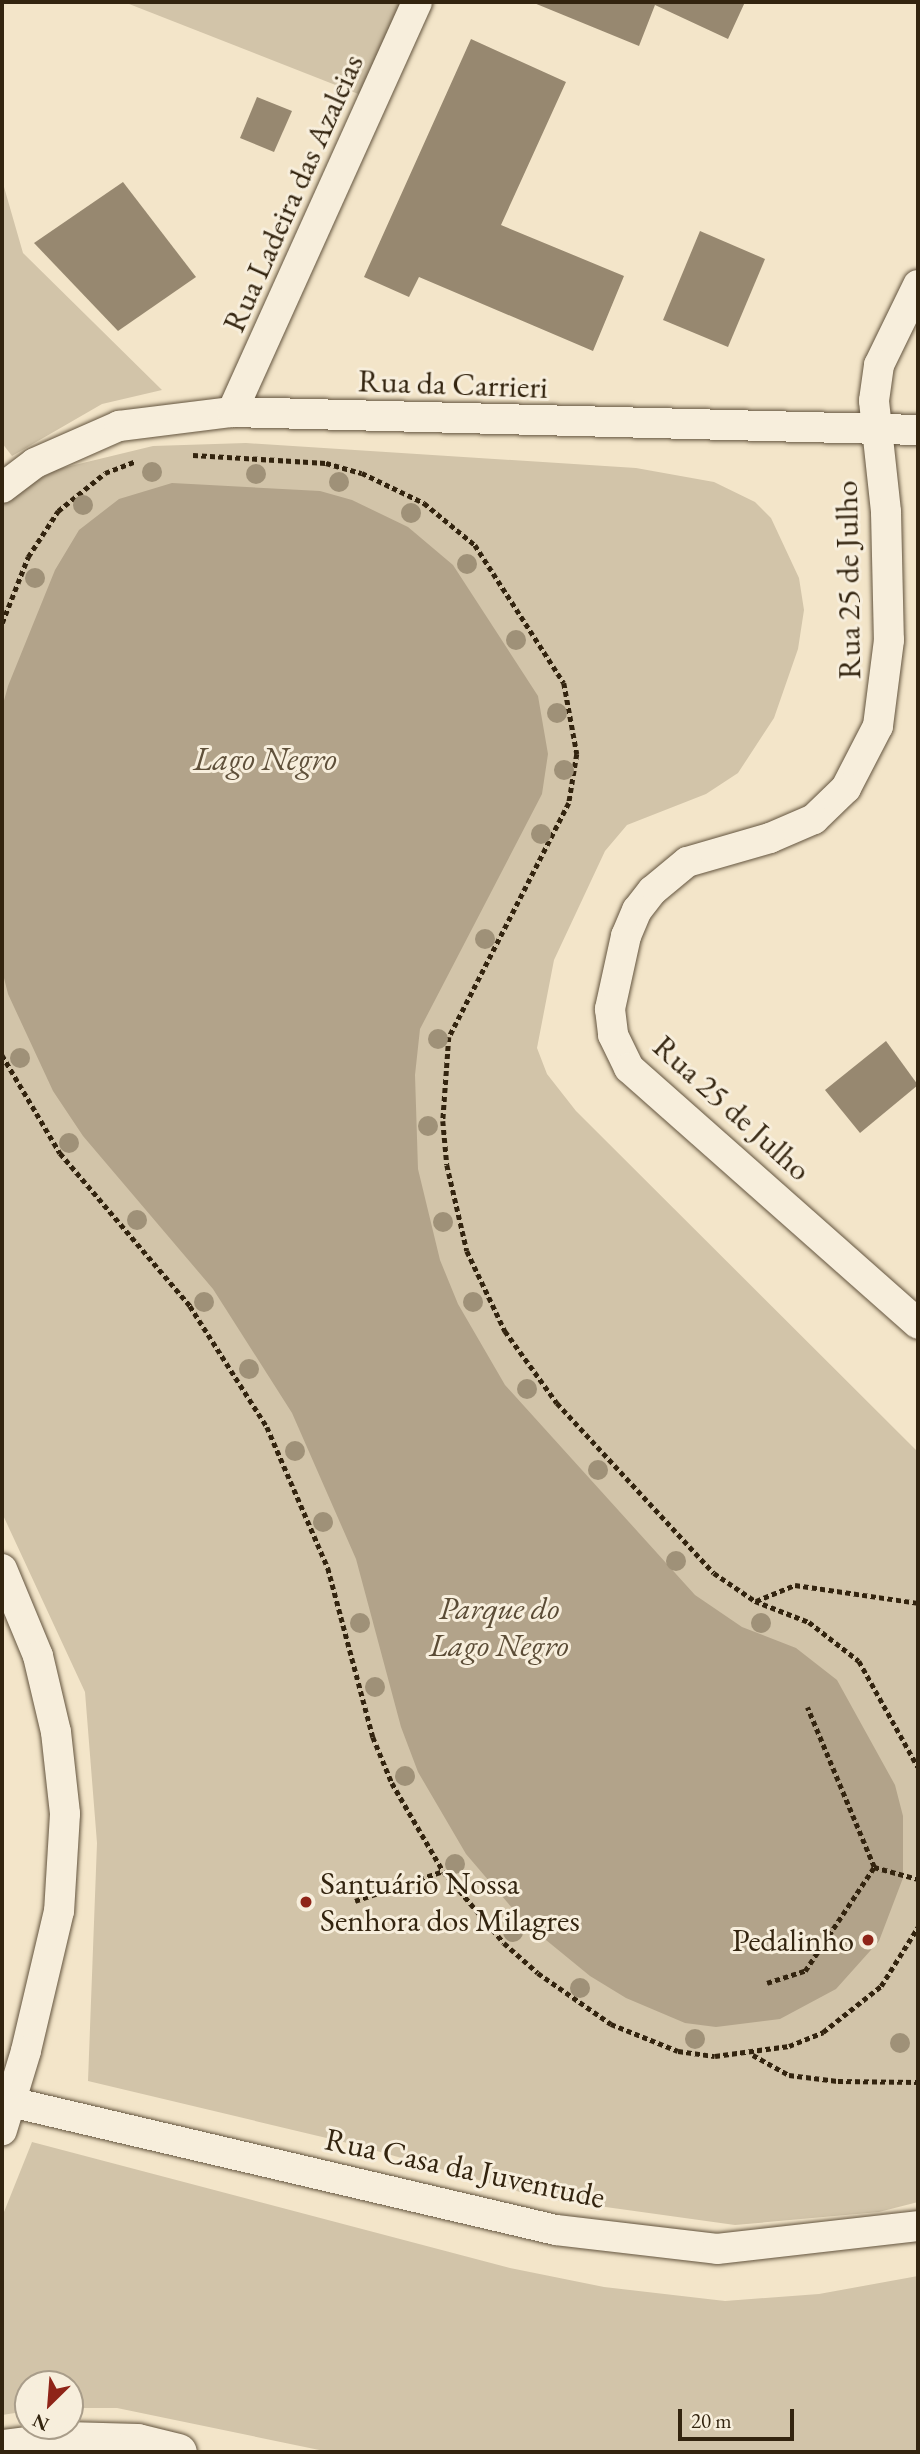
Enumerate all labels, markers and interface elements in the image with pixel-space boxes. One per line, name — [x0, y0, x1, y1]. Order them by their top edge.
street label: Rua Ladeira das Azaleias — [214, 48, 372, 338]
street label: Rua da Carrieri — [357, 361, 549, 407]
street label: Rua 25 de Julho — [827, 480, 869, 680]
water label: Lago Negro — [193, 739, 337, 779]
street label: Rua 25 de Julho — [645, 1027, 819, 1189]
park label: Parque do Lago Negro — [429, 1590, 569, 1665]
place label: Santuário Nossa Senhora dos Milagres — [320, 1865, 580, 1940]
marker: Santuário Nossa Senhora dos Milagres — [298, 1894, 314, 1910]
place label: Pedalinho — [732, 1921, 854, 1959]
marker: Pedalinho — [860, 1932, 876, 1948]
street label: Rua Casa da Juventude — [322, 2120, 608, 2216]
north arrow — [14, 2370, 84, 2440]
scale bar — [682, 2394, 797, 2438]
text: 20 m — [691, 2407, 732, 2434]
text: N — [29, 2408, 53, 2437]

